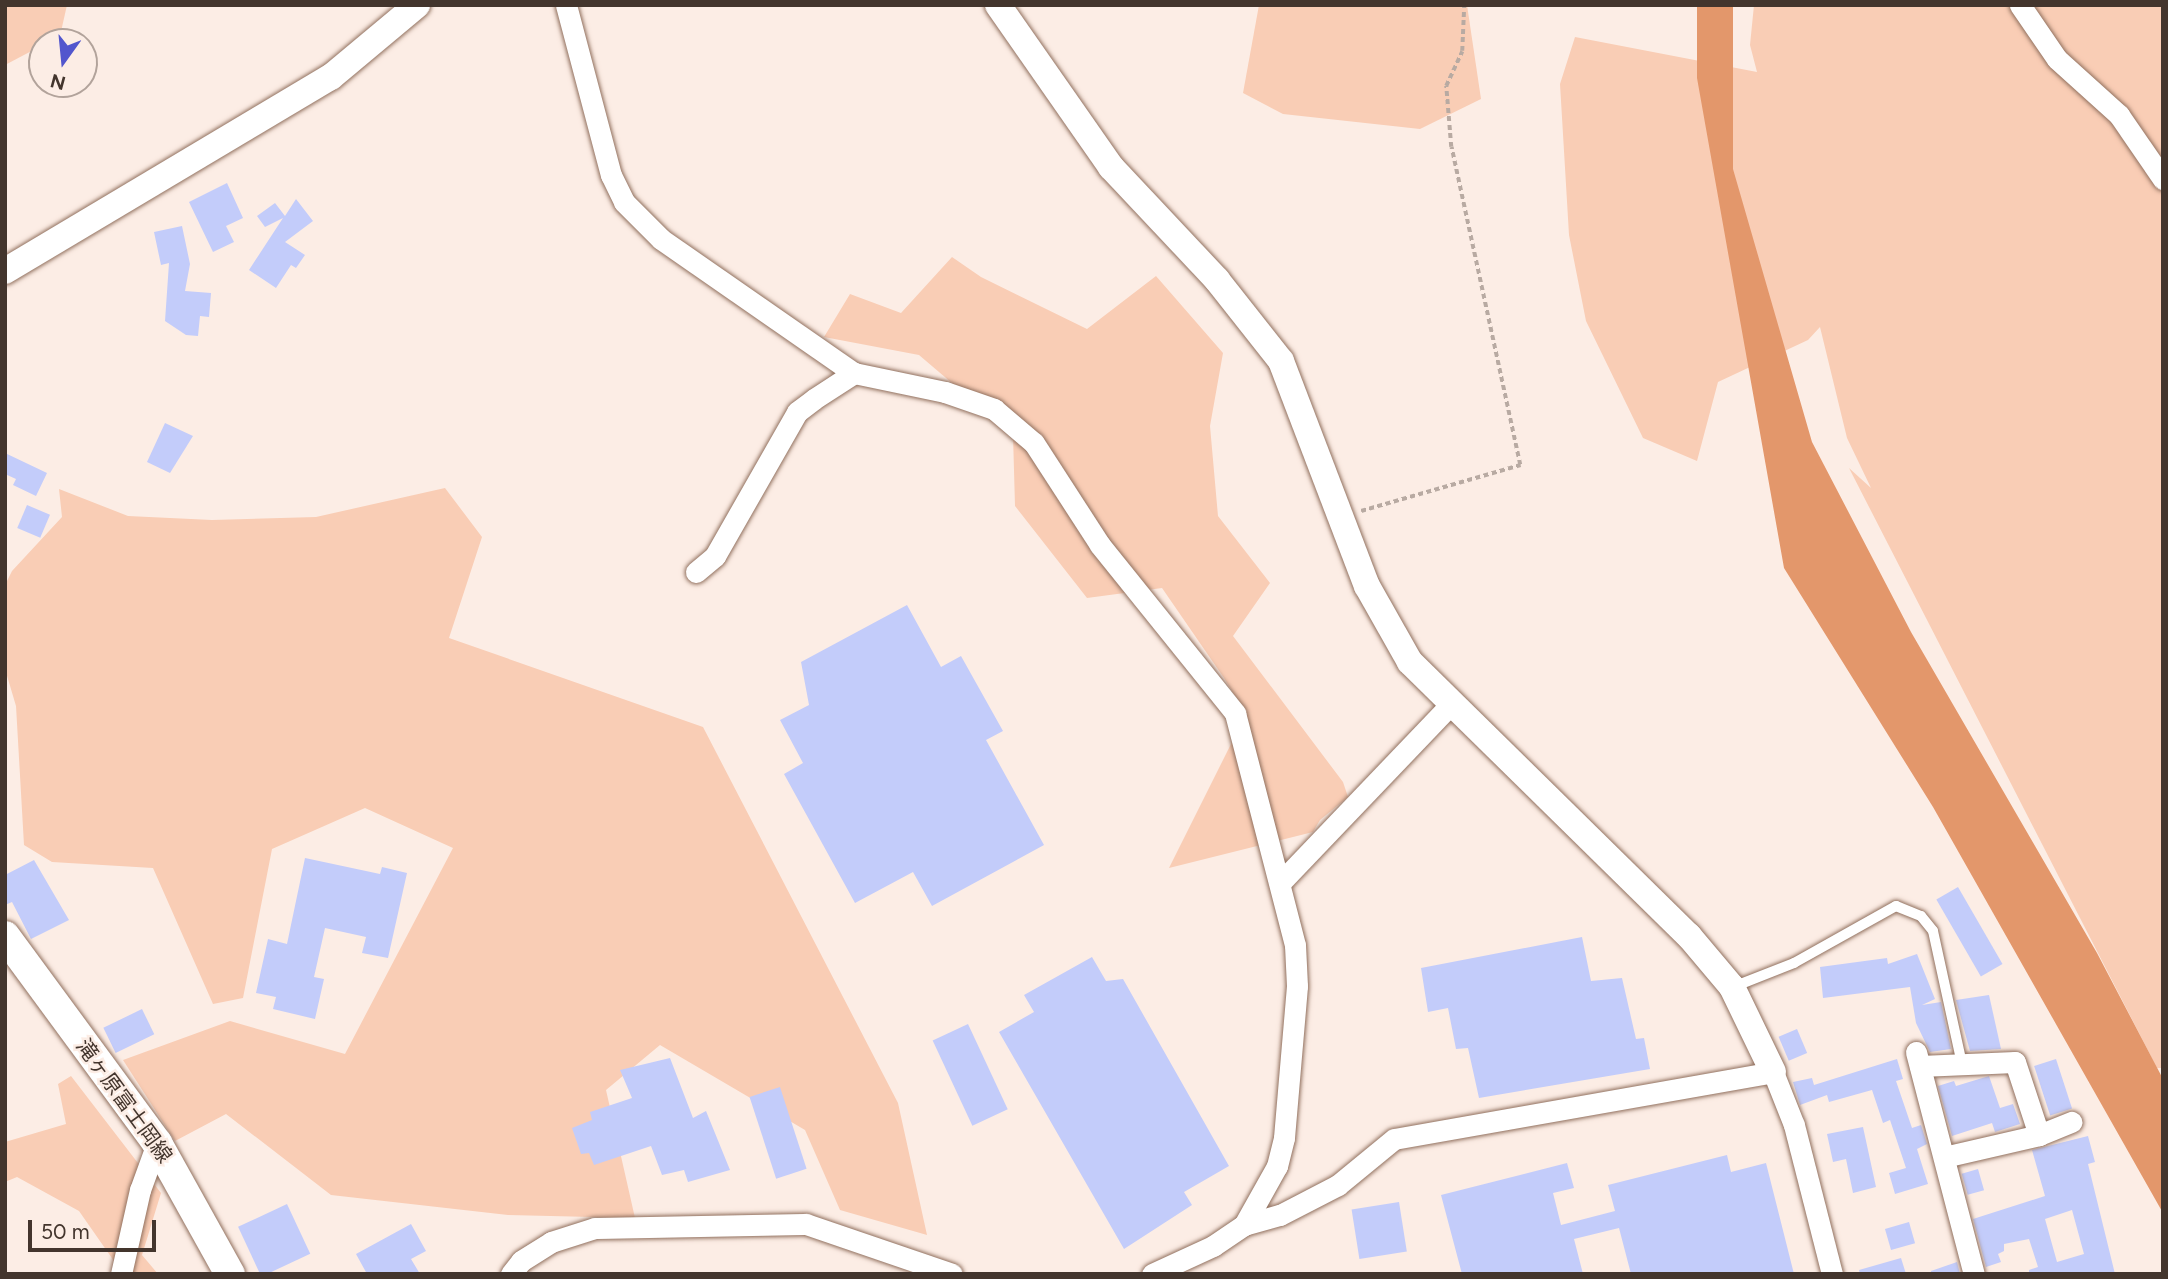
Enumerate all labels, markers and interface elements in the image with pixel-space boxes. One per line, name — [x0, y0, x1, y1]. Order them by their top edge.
north arrow — [28, 28, 98, 98]
text: N — [48, 69, 68, 95]
street label: 滝ヶ原富士岡線 — [71, 1034, 177, 1168]
scale bar — [32, 1206, 159, 1250]
text: 50 m — [41, 1219, 90, 1244]

